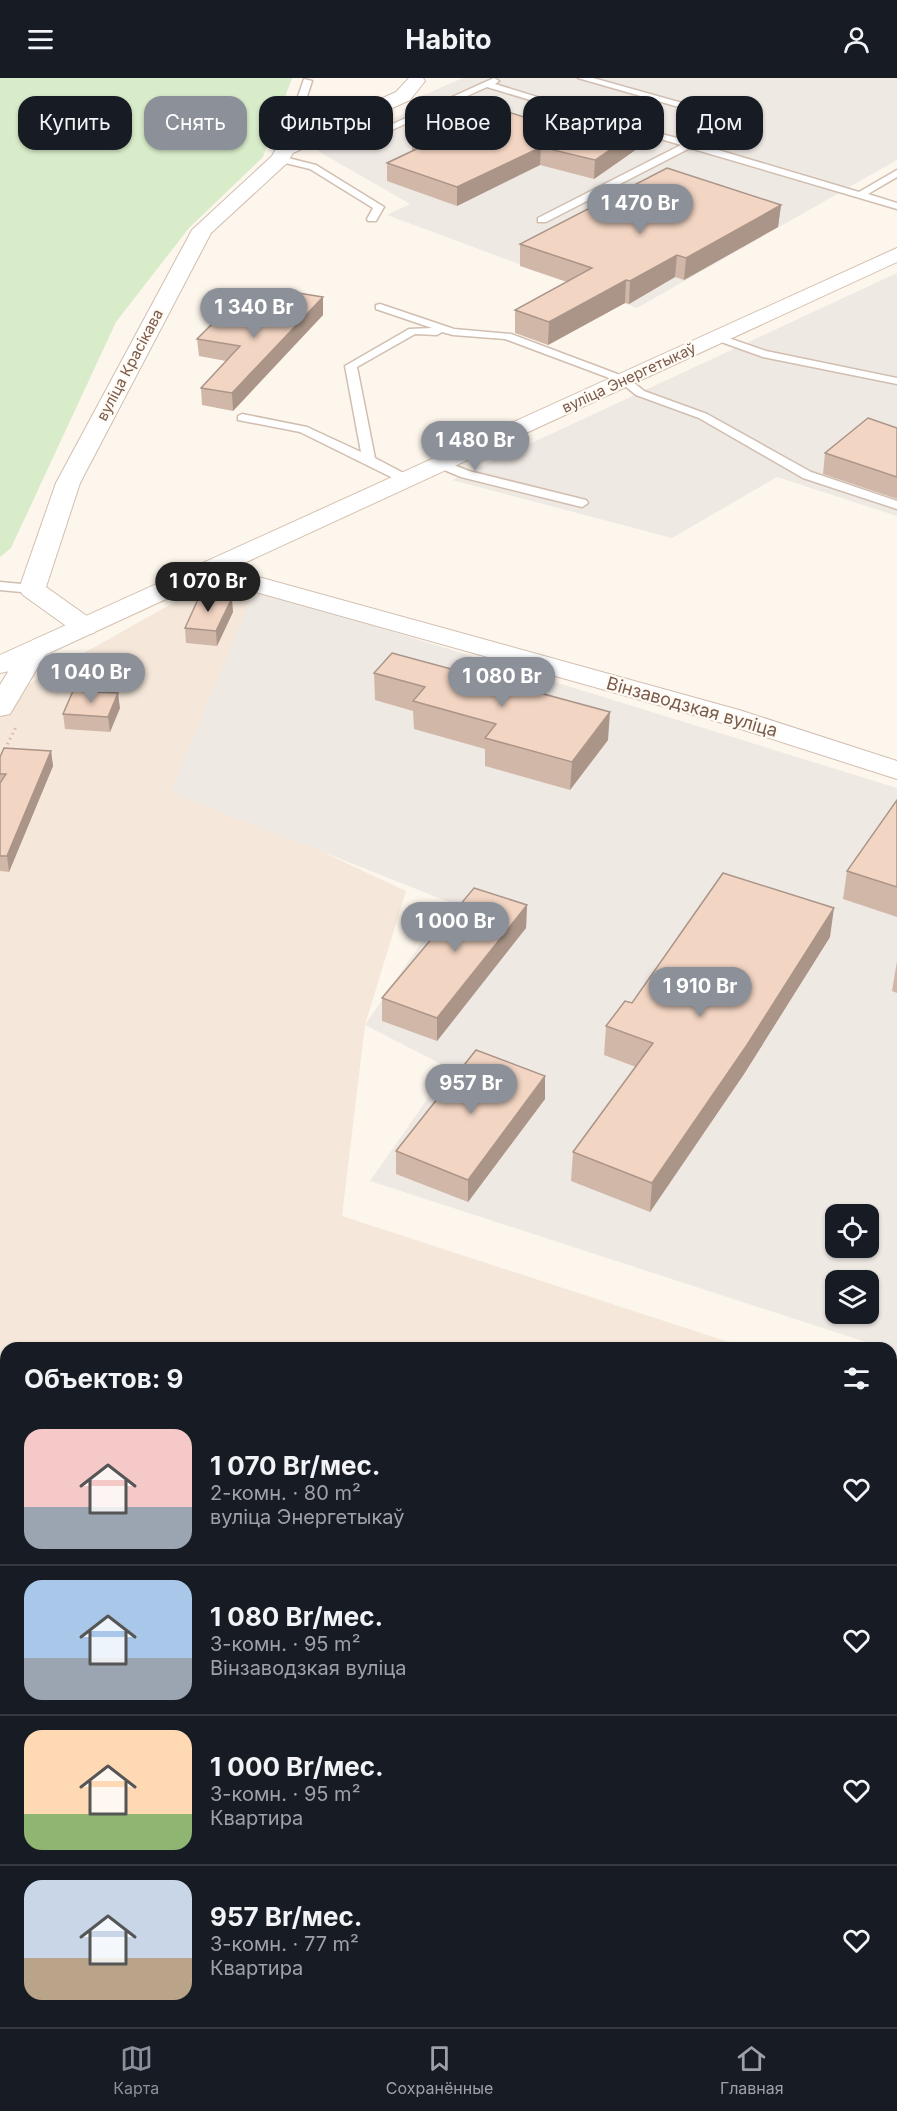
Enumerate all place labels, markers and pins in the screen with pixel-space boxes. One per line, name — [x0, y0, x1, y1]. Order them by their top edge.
pin: 1 470 Br — [578, 184, 702, 235]
pin: 1 340 Br — [192, 288, 316, 339]
pin: 1 480 Br — [413, 421, 537, 472]
pin: 1 070 Br — [146, 562, 270, 613]
pin: 1 040 Br — [29, 653, 153, 704]
pin: 1 080 Br — [440, 657, 564, 708]
pin: 1 000 Br — [393, 902, 517, 953]
pin: 1 910 Br — [638, 967, 762, 1018]
pin: 957 Br — [422, 1064, 520, 1115]

